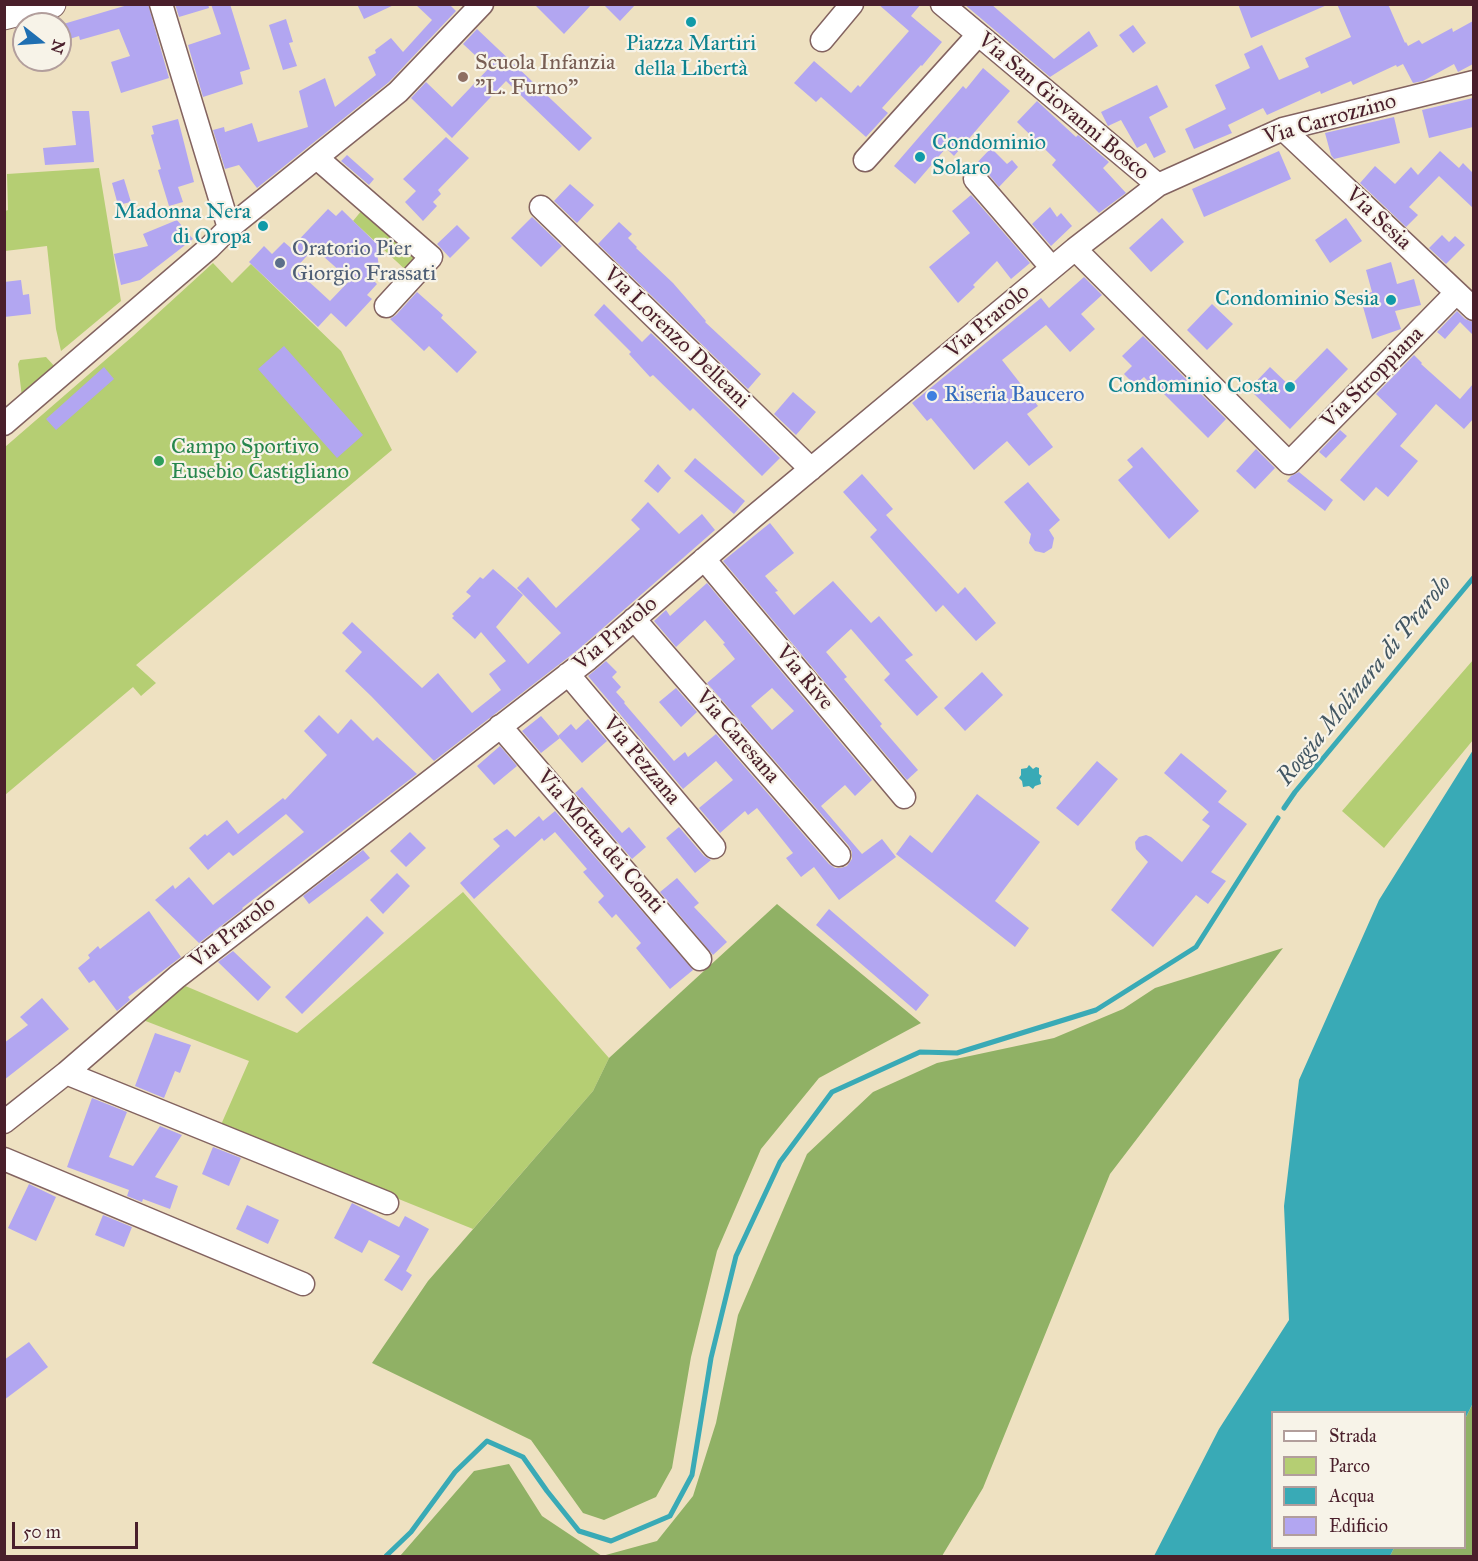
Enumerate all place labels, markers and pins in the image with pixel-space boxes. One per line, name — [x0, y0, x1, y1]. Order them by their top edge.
marker: Piazza Martiri della Libertà — [684, 15, 698, 29]
place label: Piazza Martiri della Libertà — [626, 32, 756, 84]
place label: Scuola Infanzia "L. Furno" — [475, 51, 615, 102]
marker: Scuola Infanzia "L. Furno" — [456, 70, 470, 84]
place label: Condominio Solaro — [932, 131, 1046, 182]
marker: Condominio Solaro — [913, 150, 927, 164]
place label: Madonna Nera di Oropa — [114, 200, 251, 252]
marker: Madonna Nera di Oropa — [256, 219, 270, 233]
place label: Oratorio Pier Giorgio Frassati — [292, 237, 436, 288]
marker: Oratorio Pier Giorgio Frassati — [273, 256, 287, 270]
place label: Condominio Sesia — [1215, 287, 1379, 313]
marker: Condominio Sesia — [1384, 293, 1398, 307]
place label: Condominio Costa — [1108, 374, 1278, 400]
marker: Condominio Costa — [1283, 380, 1297, 394]
place label: Riseria Baucero — [944, 383, 1084, 409]
marker: Riseria Baucero — [925, 389, 939, 403]
place label: Campo Sportivo Eusebio Castigliano — [171, 435, 349, 487]
marker: Campo Sportivo Eusebio Castigliano — [152, 454, 166, 468]

